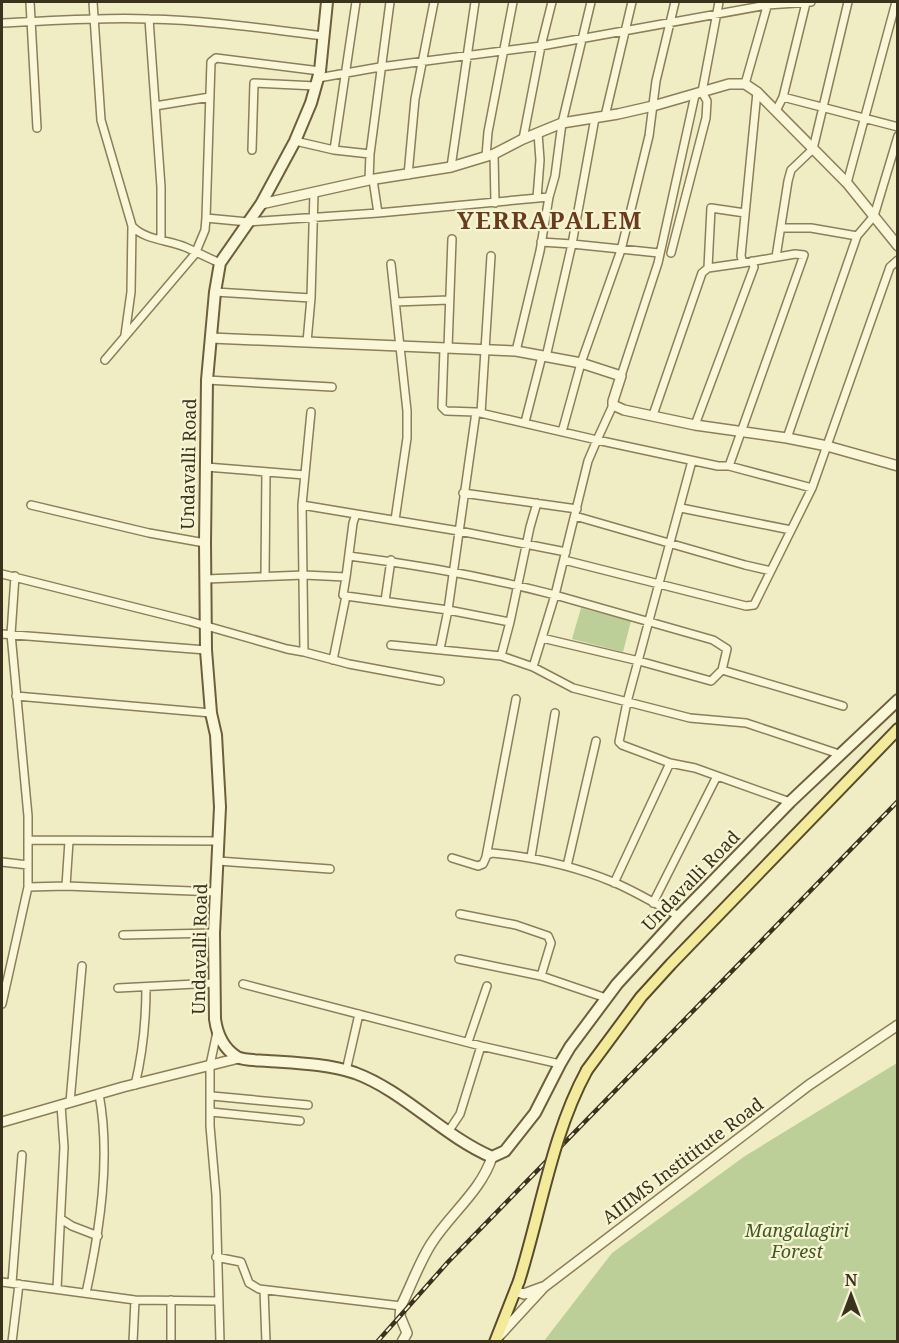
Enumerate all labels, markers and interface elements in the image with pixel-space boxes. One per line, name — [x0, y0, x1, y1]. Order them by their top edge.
district label: YERRAPALEM — [457, 203, 643, 236]
street label: Undavalli Road — [175, 398, 201, 530]
street label: Undavalli Road — [636, 825, 744, 936]
street label: Undavalli Road — [186, 883, 212, 1015]
street label: AIIIMS Instititute Road — [597, 1092, 768, 1229]
park label: Mangalagiri Forest — [744, 1218, 849, 1263]
north arrow — [821, 1265, 881, 1325]
text: N — [845, 1269, 858, 1291]

